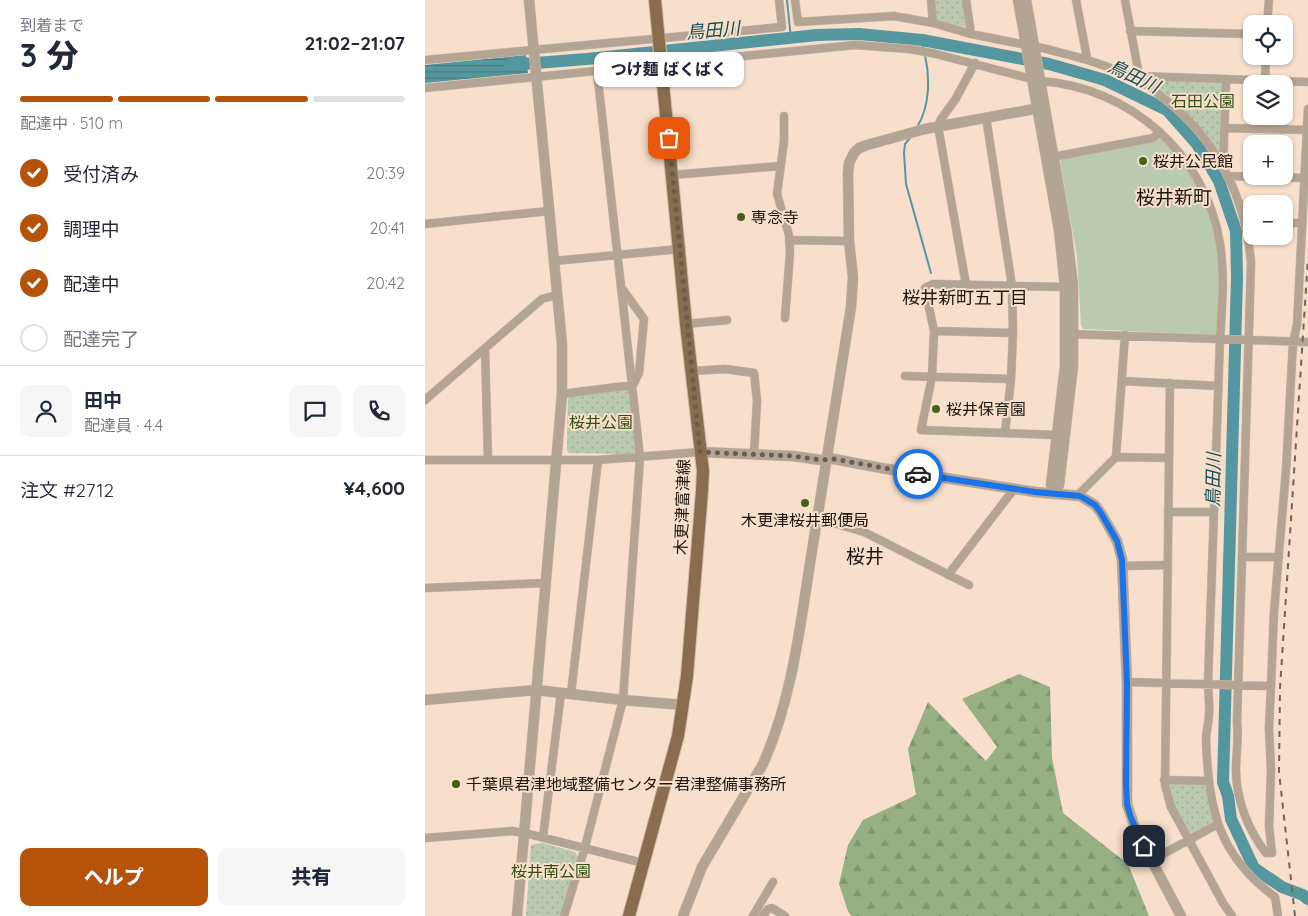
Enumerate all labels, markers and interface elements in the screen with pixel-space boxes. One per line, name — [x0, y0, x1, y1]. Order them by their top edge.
text: 到着まで — [20, 15, 84, 35]
map controls — [1243, 15, 1293, 245]
button: locate — [1243, 15, 1293, 65]
water label: 鳥田川 — [685, 16, 743, 44]
text: 21:02–21:07 — [305, 31, 405, 55]
text: 3 分 — [20, 35, 78, 75]
callout: つけ麺 ばくばく — [594, 53, 744, 88]
water label: 鳥田川 — [1105, 54, 1165, 99]
text: つけ麺 ばくばく — [611, 59, 727, 79]
button: layers — [1243, 75, 1293, 125]
park label: 石田公園 — [1171, 91, 1235, 111]
text: 配達中 · 510 m — [20, 113, 123, 133]
pin — [648, 117, 690, 159]
icon: bag — [655, 124, 683, 152]
button: + — [1243, 135, 1293, 185]
place label: 桜井公民館 — [1153, 151, 1233, 171]
marker: 桜井公民館 — [1137, 155, 1149, 167]
icon: check — [20, 159, 48, 187]
text: 受付済み — [63, 162, 139, 186]
text: 20:39 — [366, 163, 405, 183]
district label: 桜井新町 — [1136, 185, 1212, 209]
button: − — [1243, 195, 1293, 245]
place label: 専念寺 — [751, 207, 799, 227]
marker: 専念寺 — [735, 211, 747, 223]
icon: check — [20, 214, 48, 242]
text: 調理中 — [63, 217, 120, 241]
text: 20:41 — [369, 218, 405, 238]
icon: check — [20, 269, 48, 297]
text: 配達中 — [63, 272, 120, 296]
text: 20:42 — [366, 273, 405, 293]
district label: 桜井新町五丁目 — [902, 286, 1028, 309]
text: 配達完了 — [63, 327, 139, 351]
button: person — [20, 385, 72, 437]
button: chat — [289, 385, 341, 437]
button: phone — [353, 385, 405, 437]
text: 田中 — [84, 388, 122, 412]
place label: 桜井保育園 — [946, 399, 1026, 419]
marker: 桜井保育園 — [930, 403, 942, 415]
park label: 桜井公園 — [569, 412, 633, 432]
text: 配達員 · 4.4 — [84, 415, 163, 435]
courier — [893, 449, 943, 499]
water label: 鳥田川 — [1201, 451, 1225, 507]
street label: 木更津富津線 — [670, 459, 694, 555]
icon: car — [904, 460, 932, 488]
text: ¥4,600 — [343, 476, 405, 500]
text: 注文 #2712 — [20, 478, 114, 502]
marker: 木更津桜井郵便局 — [799, 497, 811, 509]
place label: 木更津桜井郵便局 — [741, 510, 869, 530]
district label: 桜井 — [846, 544, 884, 568]
place label: 千葉県君津地域整備センター君津整備事務所 — [466, 774, 786, 794]
marker: 千葉県君津地域整備センター君津整備事務所 — [450, 778, 462, 790]
pin — [1123, 825, 1165, 867]
icon: home — [1130, 832, 1158, 860]
button: ヘルプ — [20, 848, 208, 906]
button: 共有 — [218, 848, 405, 906]
park label: 桜井南公園 — [511, 861, 591, 881]

